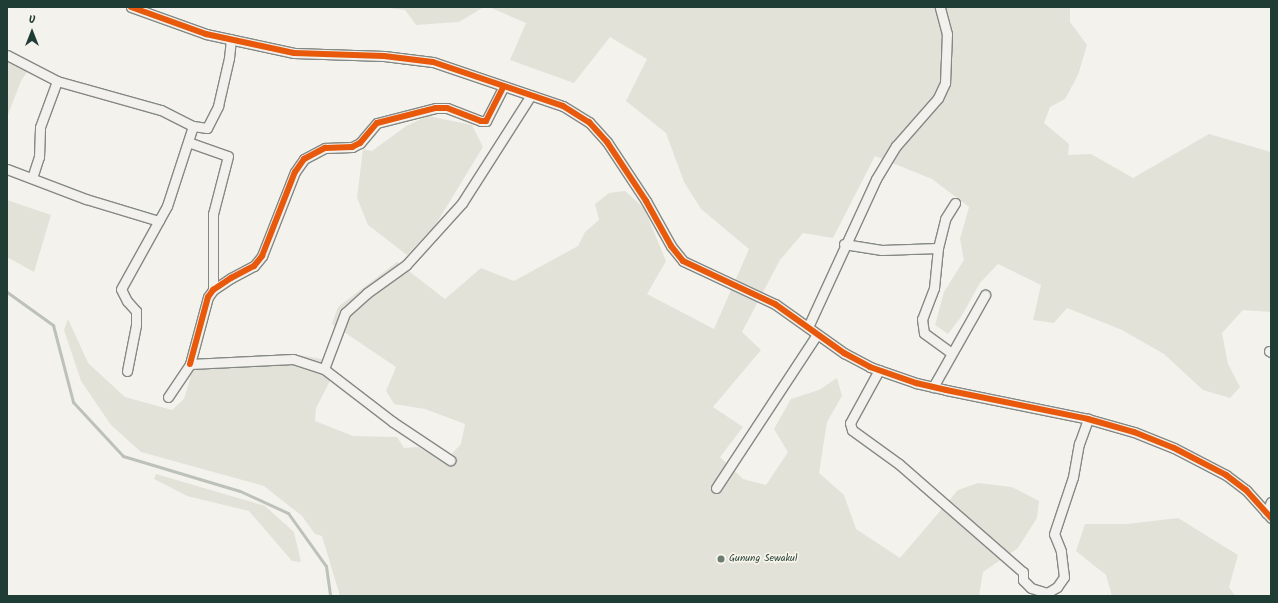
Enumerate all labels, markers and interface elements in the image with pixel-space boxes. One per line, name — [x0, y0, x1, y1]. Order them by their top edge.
text: U — [29, 11, 35, 29]
north arrow — [12, 12, 52, 52]
place label: Gunung Sewakul — [729, 553, 797, 565]
marker: Gunung Sewakul — [716, 554, 726, 564]

